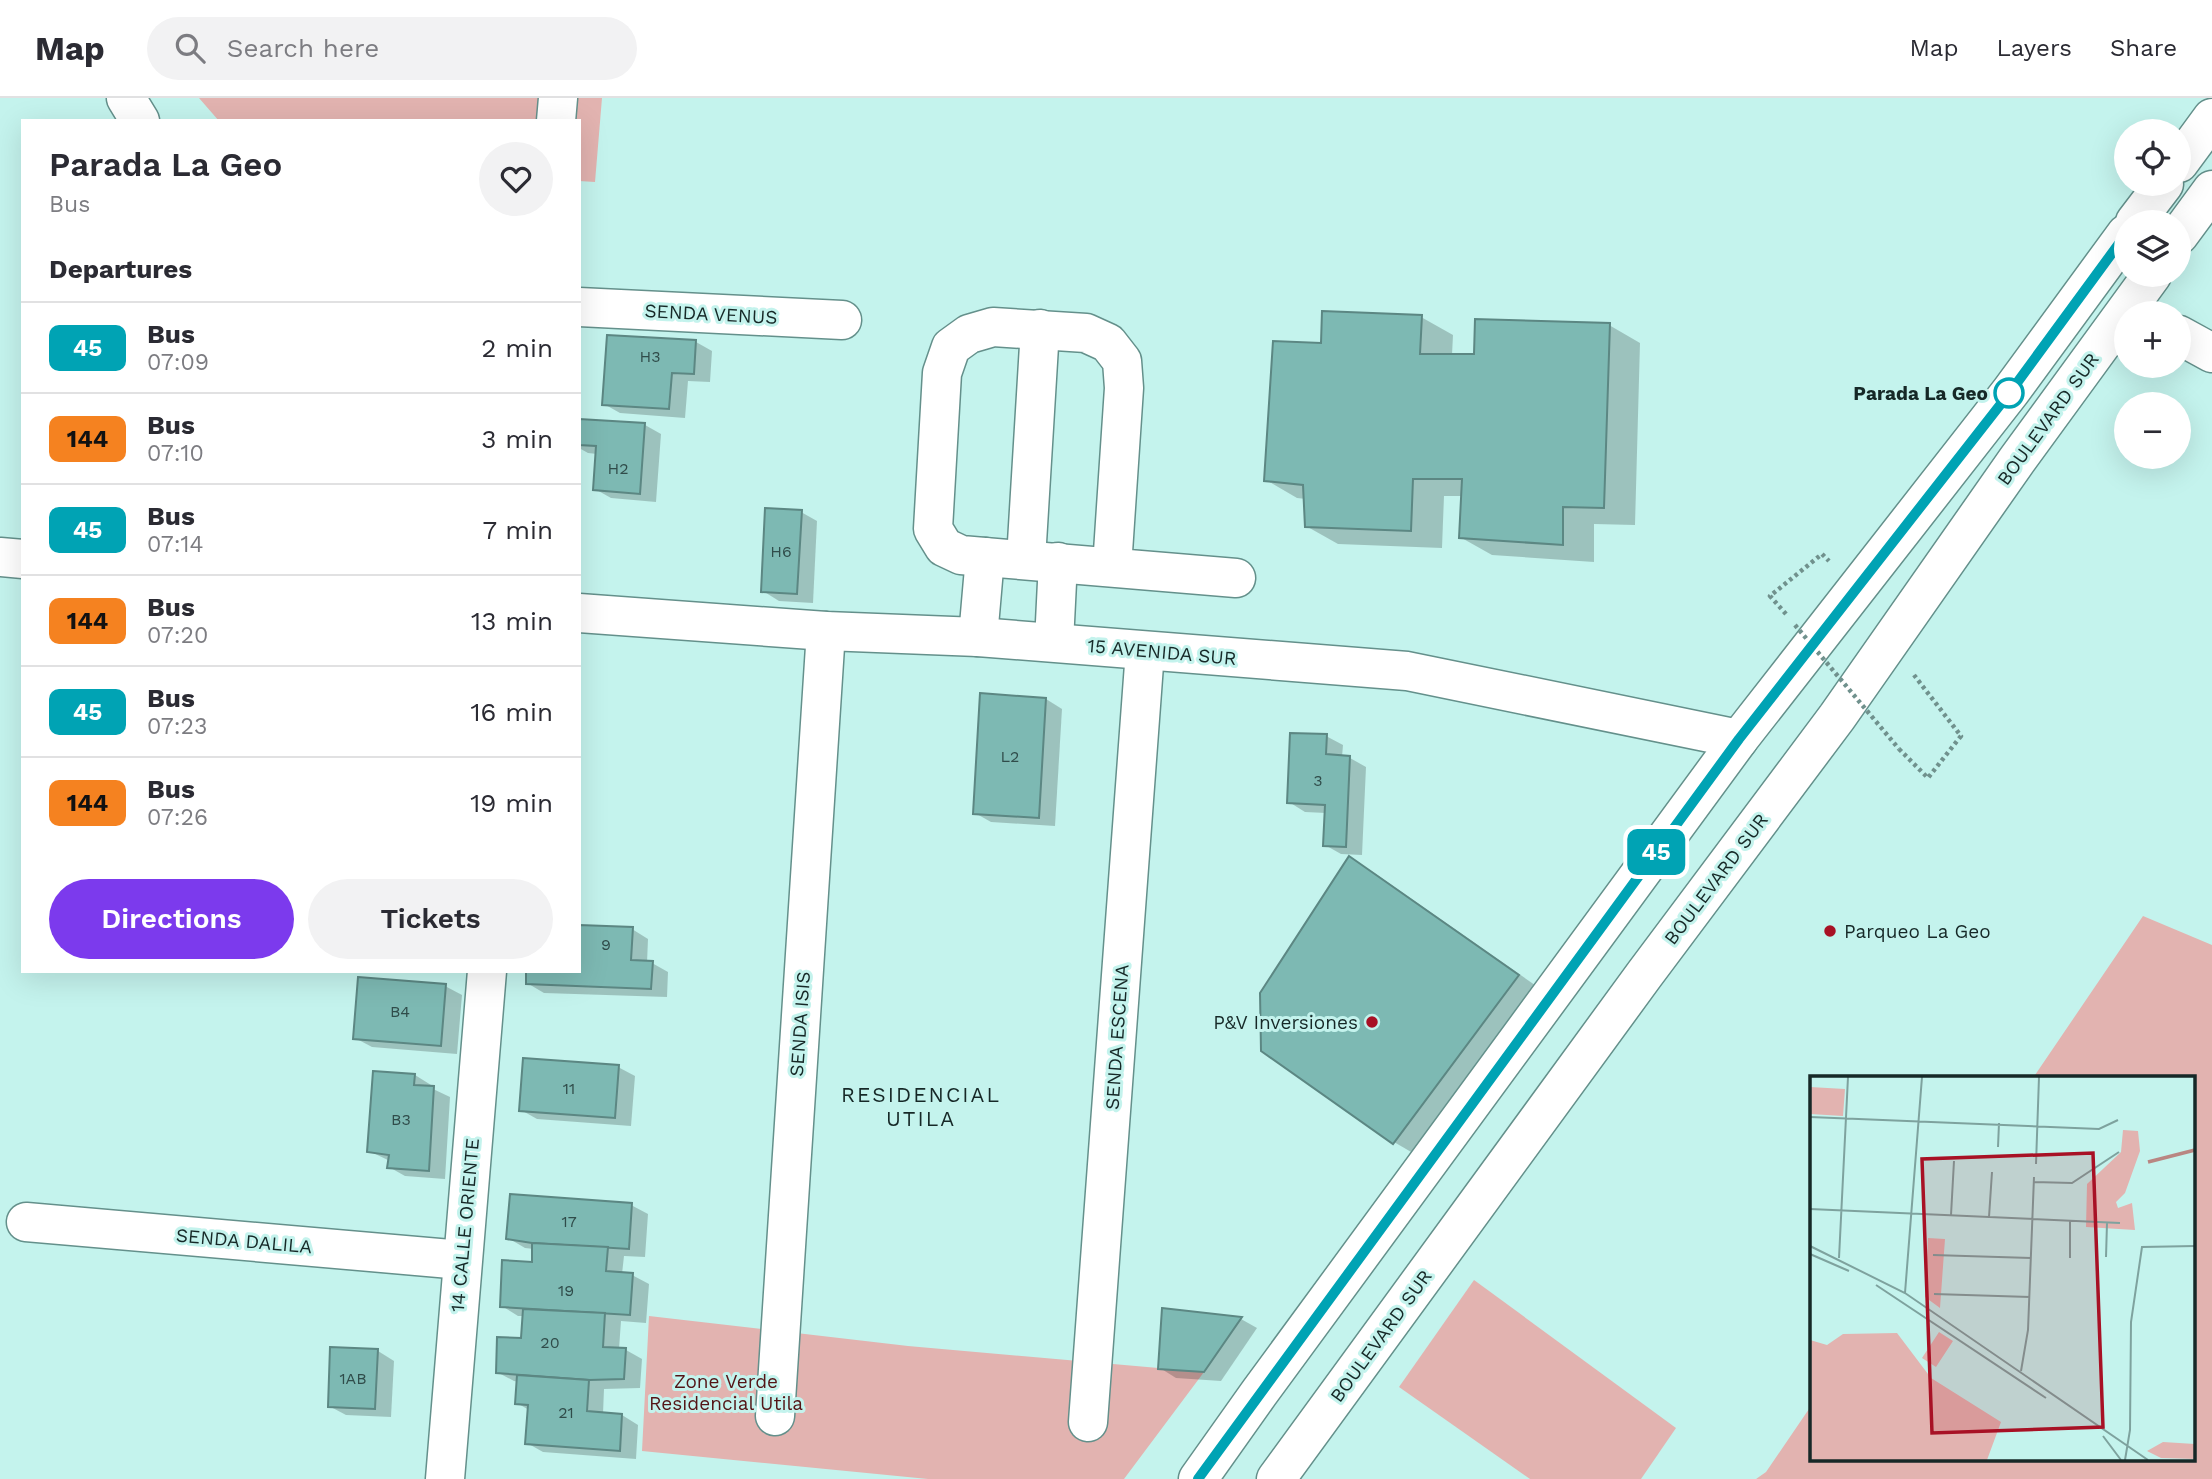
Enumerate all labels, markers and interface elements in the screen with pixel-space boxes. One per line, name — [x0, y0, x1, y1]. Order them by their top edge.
search box — [147, 17, 637, 80]
text: Map — [35, 29, 105, 68]
icon: search — [171, 29, 209, 67]
text: Search here — [227, 33, 379, 63]
text: Map — [1910, 34, 1958, 62]
text: Layers — [1996, 34, 2072, 62]
text: Share — [2110, 34, 2177, 62]
map controls — [2114, 119, 2191, 469]
button: locate — [2114, 119, 2191, 196]
button: heart — [479, 142, 553, 216]
text: Parada La Geo — [49, 145, 282, 184]
text: Bus — [49, 191, 90, 218]
button: layers — [2114, 210, 2191, 287]
text: Departures — [49, 254, 192, 284]
street label: SENDA VENUS — [644, 299, 778, 329]
button: + — [2114, 301, 2191, 378]
text: Bus — [147, 319, 195, 349]
text: 2 min — [481, 333, 553, 363]
text: 45 — [73, 334, 102, 362]
house number: H3 — [639, 347, 661, 366]
street label: BOULEVARD SUR — [1992, 348, 2104, 490]
text: 07:09 — [147, 349, 209, 376]
marker: Parada La Geo — [1994, 378, 2024, 408]
place label: Parada La Geo — [1853, 382, 1988, 405]
button: − — [2114, 392, 2191, 469]
text: Bus — [147, 410, 195, 440]
text: 3 min — [481, 424, 553, 454]
text: 144 — [67, 425, 108, 453]
text: 07:10 — [147, 440, 204, 467]
house number: H2 — [607, 459, 629, 478]
text: Bus — [147, 501, 195, 531]
text: 7 min — [483, 515, 553, 545]
text: 45 — [73, 516, 102, 544]
text: 07:14 — [147, 531, 204, 558]
house number: H6 — [770, 542, 792, 561]
text: Bus — [147, 592, 195, 622]
text: 13 min — [471, 606, 553, 636]
text: 144 — [67, 607, 108, 635]
text: 07:20 — [147, 622, 208, 649]
street label: 15 AVENIDA SUR — [1087, 634, 1237, 670]
text: Bus — [147, 683, 195, 713]
text: 16 min — [470, 697, 553, 727]
text: 45 — [73, 698, 102, 726]
text: 07:23 — [147, 713, 207, 740]
house number: L2 — [1001, 747, 1019, 766]
house number: 3 — [1313, 771, 1323, 790]
text: Bus — [147, 774, 195, 804]
text: 19 min — [470, 788, 553, 818]
text: 144 — [67, 789, 108, 817]
text: 07:26 — [147, 804, 208, 831]
street label: BOULEVARD SUR — [1659, 809, 1773, 949]
line badge: 45 — [1624, 829, 1688, 875]
text: 45 — [1641, 838, 1671, 866]
button: Directions — [49, 879, 294, 959]
button: Tickets — [308, 879, 553, 959]
place label: Parqueo La Geo — [1844, 920, 1991, 943]
marker: Parqueo La Geo — [1822, 923, 1838, 939]
house number: 9 — [601, 935, 611, 954]
street label: SENDA ESCENA — [1100, 963, 1134, 1110]
street label: SENDA ISIS — [785, 971, 815, 1077]
house number: B4 — [390, 1002, 410, 1021]
place label: P&V Inversiones — [1213, 1011, 1358, 1034]
marker: P&V Inversiones — [1364, 1014, 1380, 1030]
inset map — [1810, 1076, 2194, 1462]
house number: 11 — [563, 1079, 575, 1098]
district label: RESIDENCIAL UTILA — [841, 1082, 1001, 1131]
house number: B3 — [391, 1110, 411, 1129]
street label: 14 CALLE ORIENTE — [446, 1137, 484, 1313]
house number: 17 — [561, 1212, 577, 1231]
street label: SENDA DALILA — [175, 1224, 313, 1258]
street label: BOULEVARD SUR — [1325, 1265, 1437, 1407]
house number: 19 — [558, 1281, 574, 1300]
house number: 20 — [540, 1333, 560, 1352]
house number: 1AB — [339, 1369, 367, 1388]
park label: Zone Verde Residencial Utila — [649, 1370, 803, 1415]
house number: 21 — [558, 1403, 574, 1422]

